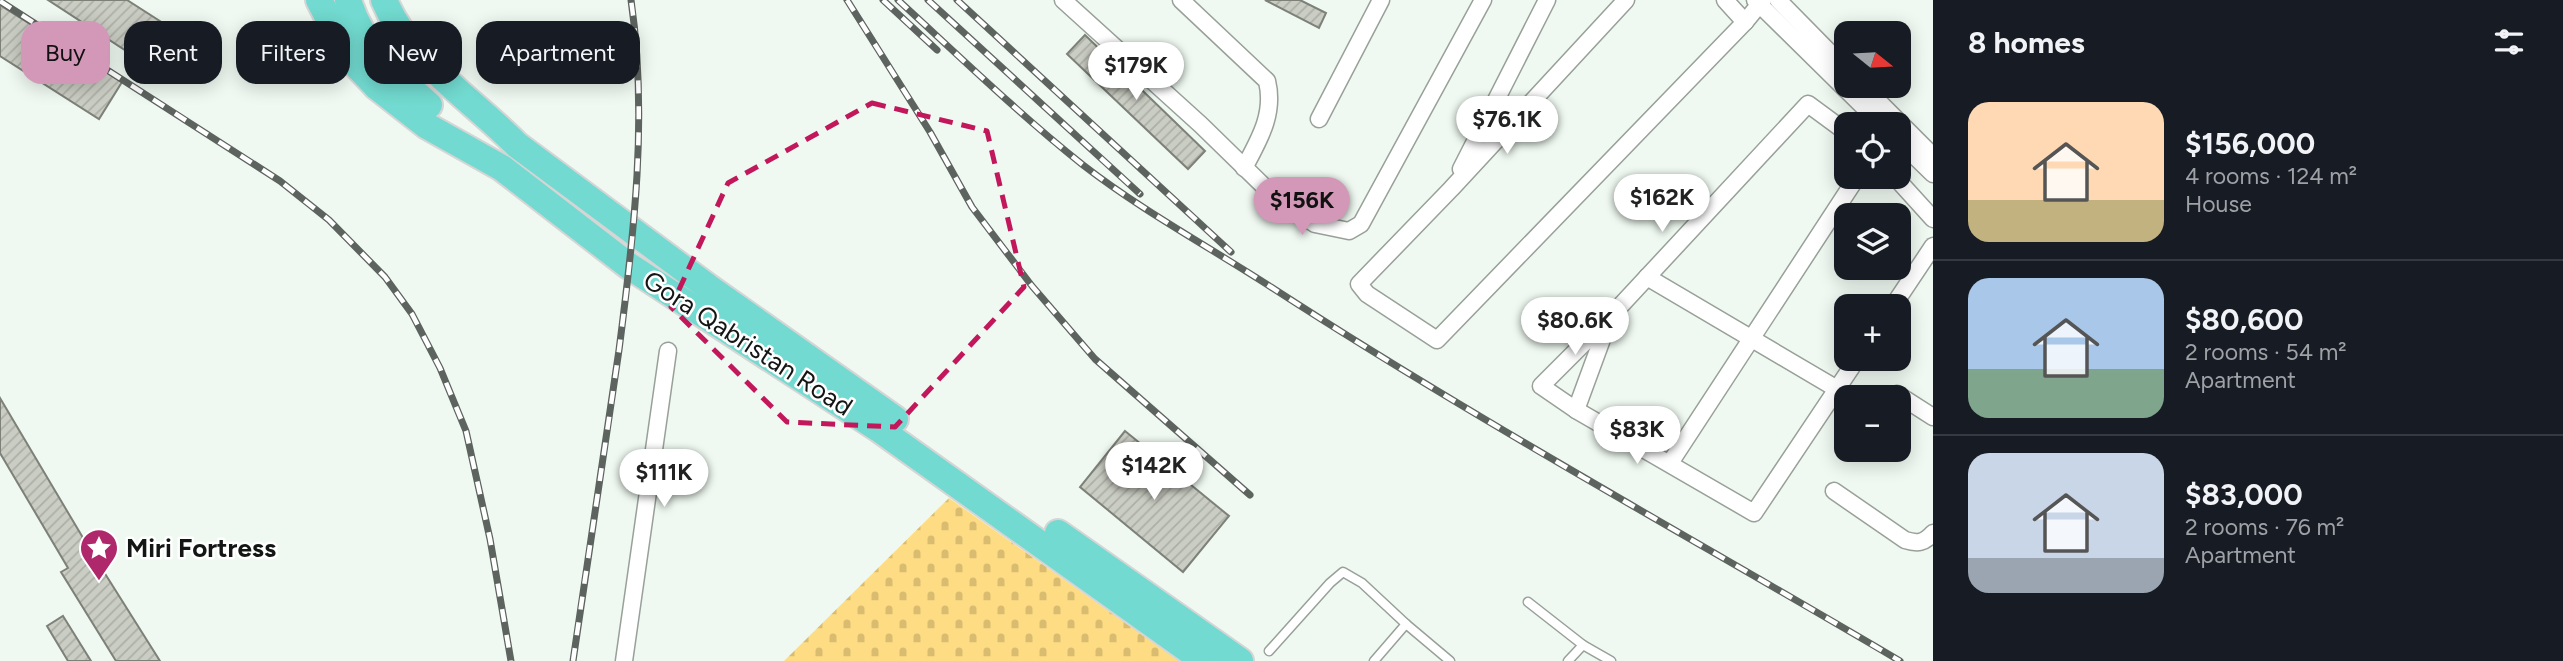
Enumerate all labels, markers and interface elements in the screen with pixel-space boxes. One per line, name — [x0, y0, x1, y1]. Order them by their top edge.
chip: Buy — [21, 21, 110, 84]
chip: Rent — [124, 21, 222, 84]
chip: Filters — [236, 21, 350, 84]
chip: New — [364, 21, 462, 84]
chip: Apartment — [476, 21, 640, 84]
north arrow — [1834, 21, 1911, 98]
map controls — [1834, 21, 1911, 462]
icon: filters — [2490, 23, 2528, 61]
text: 8 homes — [1968, 24, 2085, 61]
pin: $179K — [1087, 42, 1185, 102]
text: $179K — [1104, 51, 1168, 79]
pin: $76.1K — [1450, 96, 1564, 156]
text: $76.1K — [1472, 105, 1542, 133]
button: locate — [1834, 112, 1911, 189]
text: $156,000 — [2185, 125, 2315, 162]
icon: home — [2024, 130, 2108, 214]
text: 4 rooms · 124 m² — [2185, 162, 2357, 190]
pin: $162K — [1613, 174, 1711, 234]
pin: $156K — [1253, 177, 1351, 237]
text: $162K — [1630, 183, 1694, 211]
text: $156K — [1270, 186, 1334, 214]
text: House — [2185, 190, 2252, 218]
button: layers — [1834, 203, 1911, 280]
street label: Gora Qabristan Road — [637, 263, 859, 423]
button: + — [1834, 294, 1911, 371]
pin: $80.6K — [1518, 298, 1632, 357]
text: $80,600 — [2185, 301, 2303, 338]
text: $80.6K — [1537, 306, 1613, 334]
icon: home — [2024, 306, 2108, 390]
text: 2 rooms · 54 m² — [2185, 338, 2347, 366]
text: Apartment — [2185, 366, 2296, 394]
button: − — [1834, 385, 1911, 462]
pin: $83K — [1596, 406, 1678, 466]
text: $83K — [1610, 415, 1664, 443]
pin: $142K — [1105, 442, 1203, 502]
pin: $111K — [615, 449, 713, 509]
text: $142K — [1121, 451, 1187, 479]
text: $111K — [635, 458, 693, 486]
text: $83,000 — [2185, 476, 2303, 513]
icon: home — [2024, 481, 2108, 565]
text: 2 rooms · 76 m² — [2185, 513, 2344, 541]
place icon: Miri Fortress — [78, 527, 120, 582]
place label: Miri Fortress — [126, 532, 276, 564]
text: Apartment — [2185, 541, 2296, 569]

